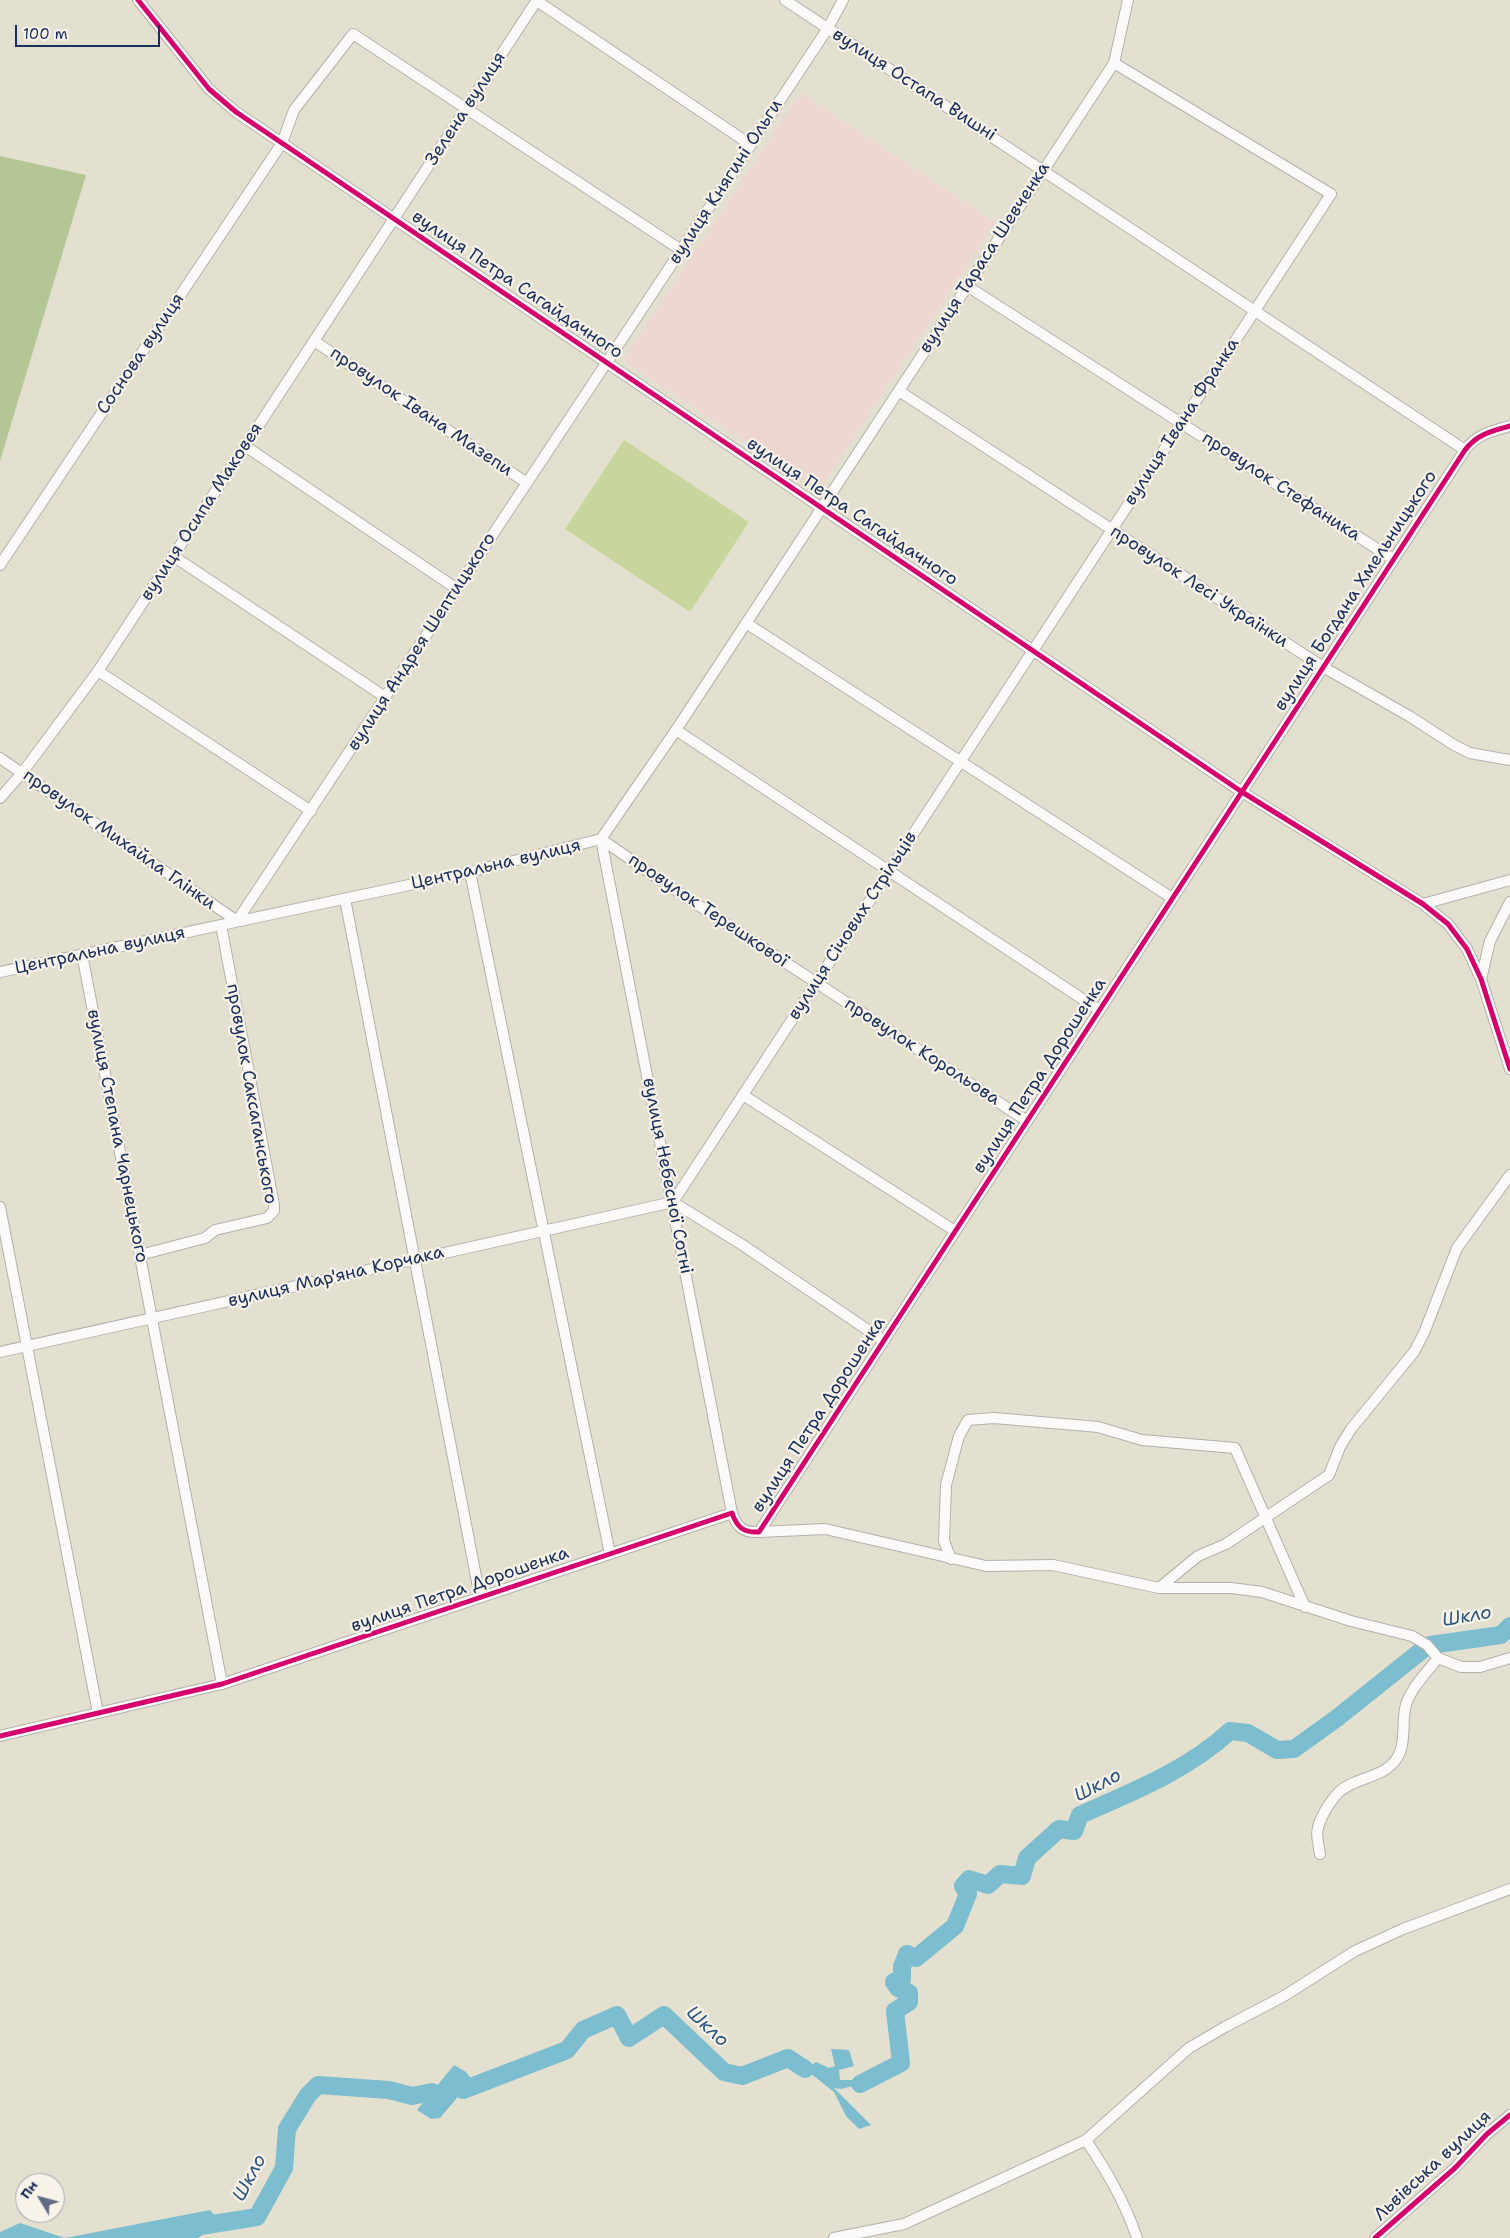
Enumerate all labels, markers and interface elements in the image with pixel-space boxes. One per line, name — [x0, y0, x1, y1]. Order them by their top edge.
scale bar — [18, 15, 162, 47]
text: 100 m — [23, 24, 68, 44]
street label: вулиця Остапа Вишні — [828, 24, 1000, 146]
street label: Зелена вулиця — [421, 48, 511, 170]
street label: вулиця Княгині Ольги — [665, 95, 787, 269]
street label: вулиця Тараса Шевченка — [915, 158, 1055, 358]
street label: вулиця Петра Сагайдачного — [407, 206, 627, 364]
street label: Соснова вулиця — [93, 289, 189, 419]
street label: вулиця Івана Франка — [1120, 334, 1244, 510]
street label: провулок Івана Мазепи — [326, 343, 516, 481]
street label: вулиця Осипа Маковея — [136, 419, 268, 605]
street label: провулок Стефаника — [1198, 428, 1364, 546]
street label: вулиця Петра Сагайдачного — [742, 433, 962, 591]
street label: вулиця Богдана Хмельницького — [1270, 467, 1442, 715]
street label: провулок Лесі Українки — [1106, 521, 1292, 653]
street label: вулиця Андрея Шептицького — [343, 529, 501, 755]
street label: провулок Михайла Глінки — [18, 765, 220, 915]
street label: вулиця Січових Стрільців — [784, 828, 922, 1024]
street label: Центральна вулиця — [409, 835, 583, 895]
street label: провулок Терешкової — [624, 849, 792, 973]
street label: Центральна вулиця — [13, 922, 187, 980]
street label: вулиця Петра Дорошенка — [969, 974, 1111, 1178]
street label: провулок Саксаганського — [221, 982, 281, 1206]
street label: провулок Корольова — [840, 994, 1004, 1110]
street label: вулиця Степана Чарнецького — [82, 1007, 152, 1265]
street label: вулиця Небесної Сотні — [637, 1076, 697, 1276]
street label: вулиця Мар'яна Корчака — [226, 1242, 446, 1312]
street label: вулиця Петра Дорошенка — [748, 1313, 890, 1517]
street label: вулиця Петра Дорошенка — [348, 1543, 572, 1637]
water label: Шкло — [1440, 1601, 1494, 1633]
water label: Шкло — [1071, 1764, 1125, 1808]
water label: Шкло — [681, 2002, 733, 2052]
street label: Львівська вулиця — [1370, 2106, 1496, 2226]
water label: Шкло — [228, 2151, 272, 2205]
north arrow — [15, 2173, 65, 2223]
text: Пн — [16, 2177, 42, 2202]

